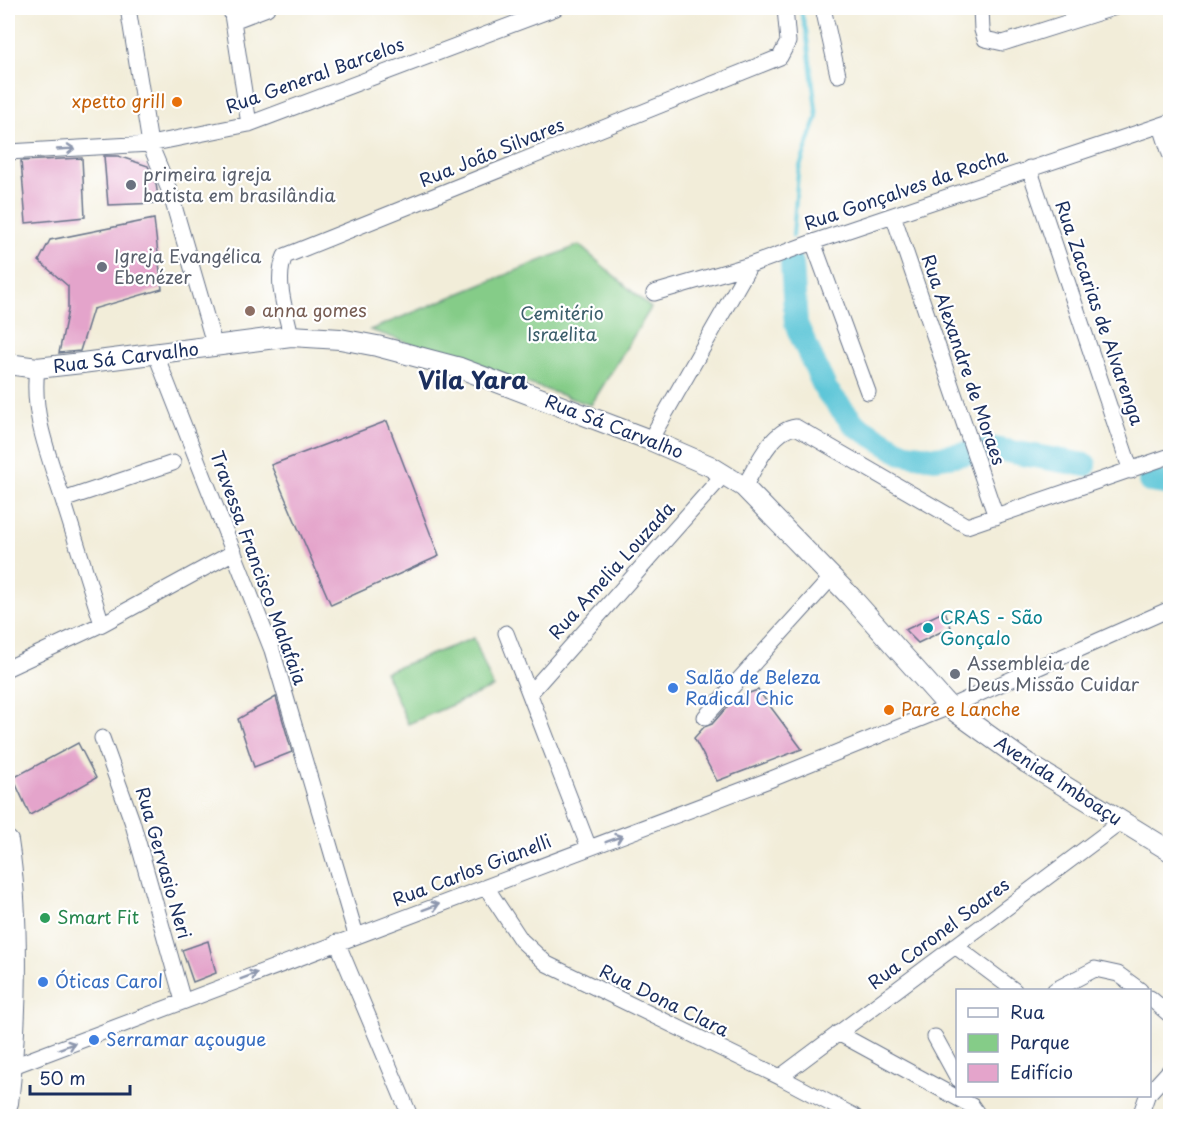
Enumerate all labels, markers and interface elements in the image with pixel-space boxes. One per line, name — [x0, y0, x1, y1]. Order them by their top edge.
street label: Rua General Barcelos — [222, 30, 407, 119]
place label: xpetto grill — [72, 87, 165, 114]
marker: xpetto grill — [170, 95, 184, 109]
street label: Rua João Silvares — [415, 110, 568, 193]
street label: Rua Gonçalves da Rocha — [800, 141, 1012, 236]
one-way arrow — [55, 143, 75, 154]
place label: primeira igreja batista em brasilândia — [143, 160, 336, 208]
marker: primeira igreja batista em brasilândia — [124, 178, 138, 192]
street label: Rua Zacarias de Alvarenga — [1049, 197, 1152, 429]
place label: Igreja Evangélica Ebenézer — [114, 242, 262, 290]
street label: Rua Alexandre de Moraes — [916, 251, 1013, 469]
marker: Igreja Evangélica Ebenézer — [95, 260, 109, 274]
place label: anna gomes — [262, 296, 367, 323]
park label: Cemitério Israelita — [520, 299, 604, 347]
marker: anna gomes — [243, 304, 257, 318]
street label: Rua Sá Carvalho — [51, 334, 200, 379]
district label: Vila Yara — [418, 361, 528, 397]
street label: Rua Sá Carvalho — [541, 387, 688, 464]
street label: Travessa Francisco Malafaia — [204, 447, 314, 688]
street label: Rua Amelia Louzada — [542, 495, 681, 645]
place label: CRAS - São Gonçalo — [940, 603, 1043, 651]
marker: CRAS - São Gonçalo — [921, 621, 935, 635]
place label: Assembleia de Deus Missão Cuidar — [967, 649, 1140, 697]
place label: Salão de Beleza Radical Chic — [685, 663, 821, 711]
marker: Assembleia de Deus Missão Cuidar — [948, 667, 962, 681]
marker: Salão de Beleza Radical Chic — [666, 681, 680, 695]
place label: Pare e Lanche — [901, 695, 1020, 722]
marker: Pare e Lanche — [882, 703, 896, 717]
street label: Avenida Imboaçu — [990, 728, 1128, 831]
street label: Rua Gervasio Neri — [130, 783, 199, 942]
street label: Rua Carlos Gianelli — [388, 827, 555, 912]
one-way arrow — [604, 832, 623, 843]
street label: Rua Coronel Soares — [862, 871, 1015, 995]
one-way arrow — [422, 901, 440, 912]
place label: Smart Fit — [57, 903, 139, 930]
marker: Smart Fit — [38, 911, 52, 925]
street label: Rua Dona Clara — [595, 957, 734, 1043]
place label: Óticas Carol — [55, 967, 163, 994]
one-way arrow — [239, 970, 258, 981]
marker: Óticas Carol — [36, 975, 50, 989]
legend — [956, 989, 1151, 1097]
text: Rua — [1010, 998, 1045, 1025]
place label: Serramar açougue — [106, 1025, 266, 1052]
text: Parque — [1010, 1028, 1070, 1055]
marker: Serramar açougue — [87, 1033, 101, 1047]
one-way arrow — [57, 1039, 76, 1050]
scale bar — [30, 1058, 130, 1096]
text: Edifício — [1010, 1058, 1073, 1085]
text: 50 m — [39, 1064, 86, 1091]

